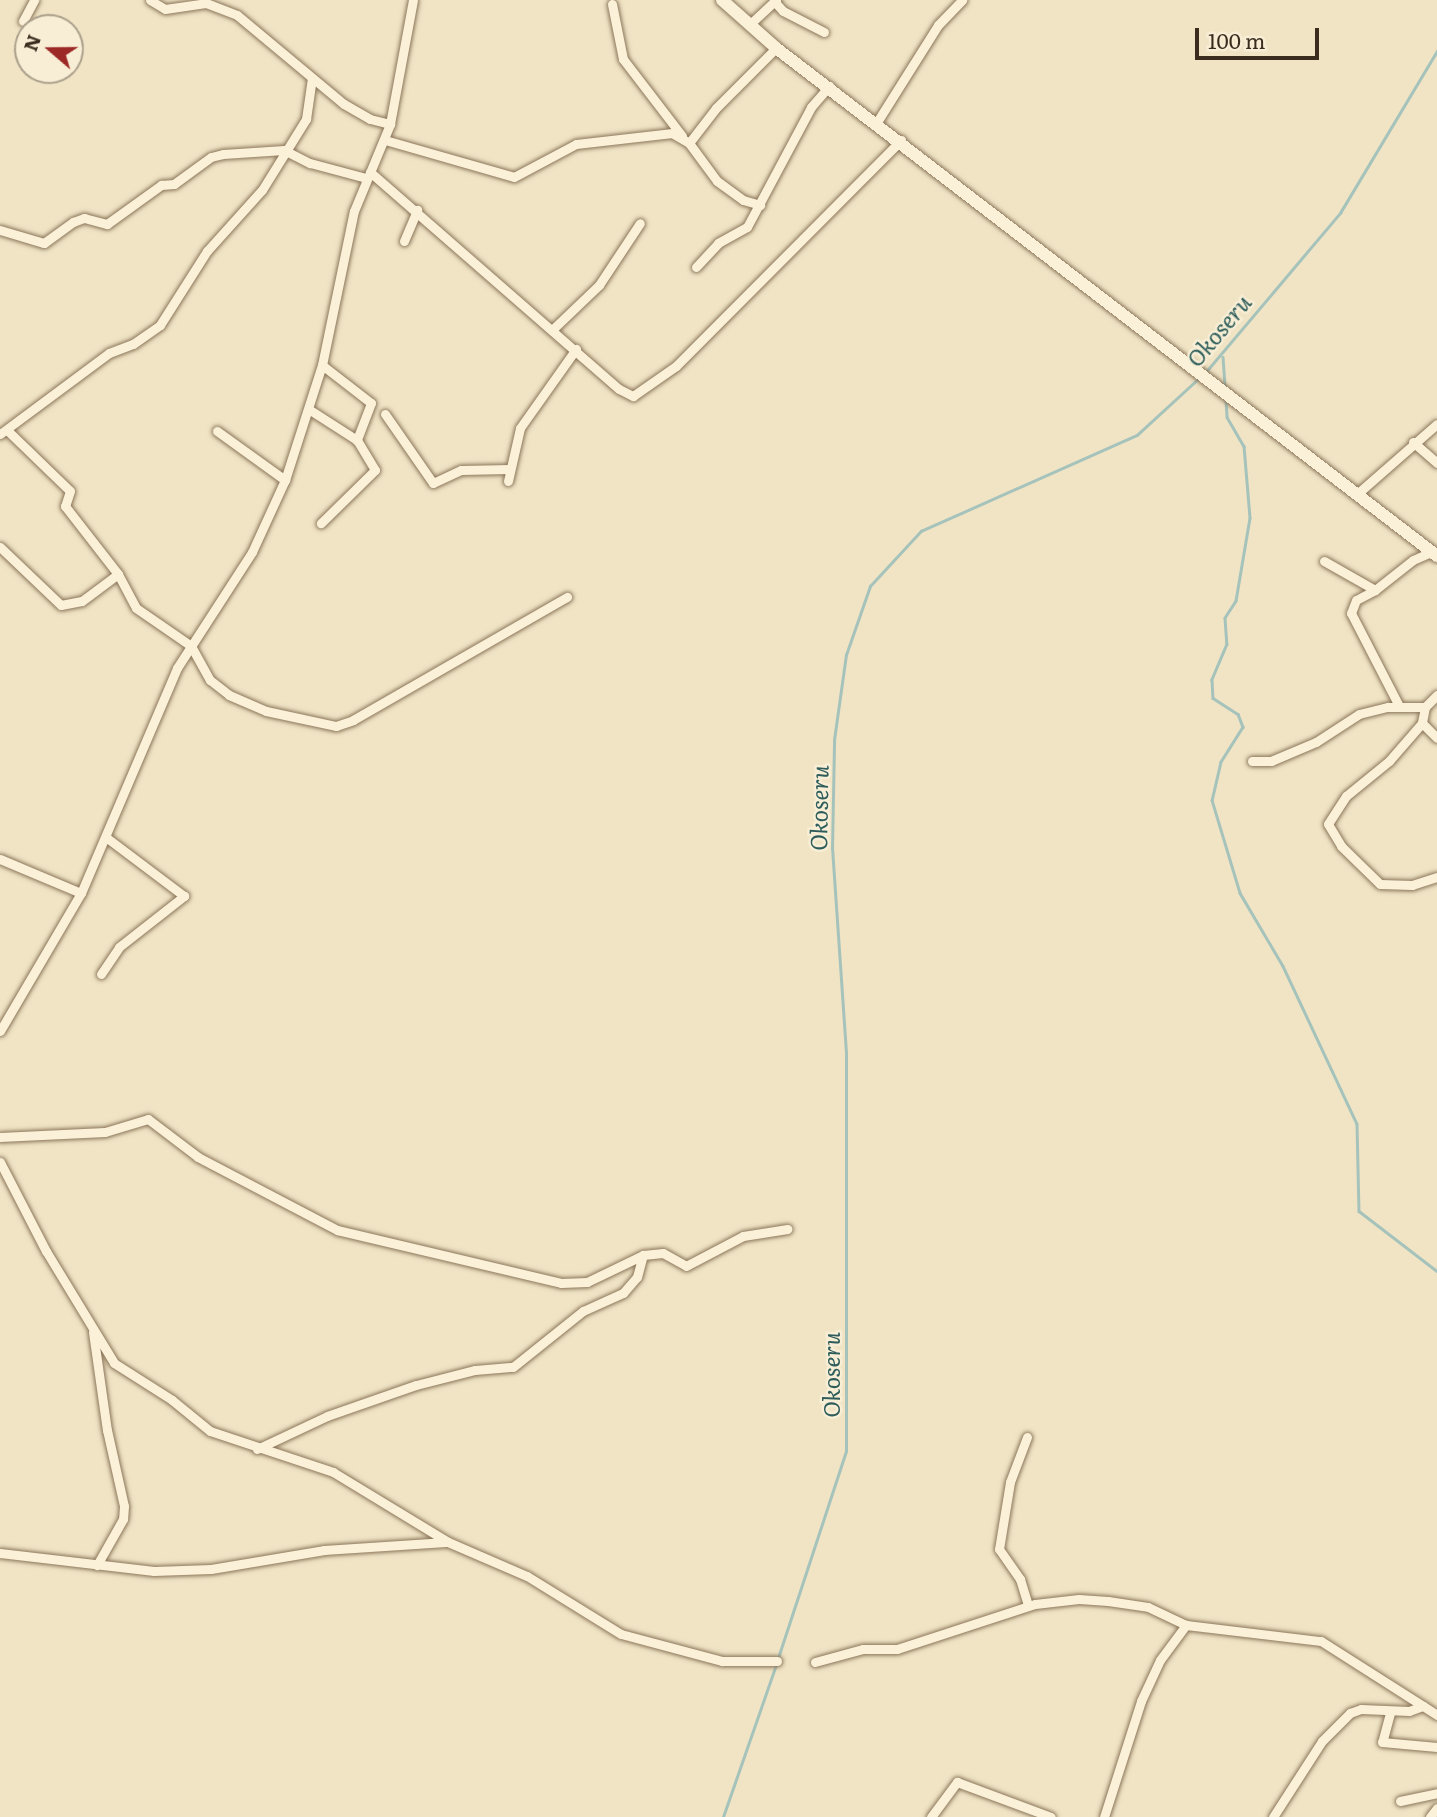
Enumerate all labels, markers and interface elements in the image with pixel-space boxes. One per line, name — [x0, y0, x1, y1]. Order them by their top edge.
north arrow — [14, 14, 84, 84]
scale bar — [1199, 14, 1323, 58]
text: 100 m — [1208, 24, 1265, 55]
text: N — [15, 30, 47, 55]
water label: Okoseru — [1180, 288, 1256, 372]
water label: Okoseru — [803, 765, 833, 851]
water label: Okoseru — [816, 1332, 844, 1418]

